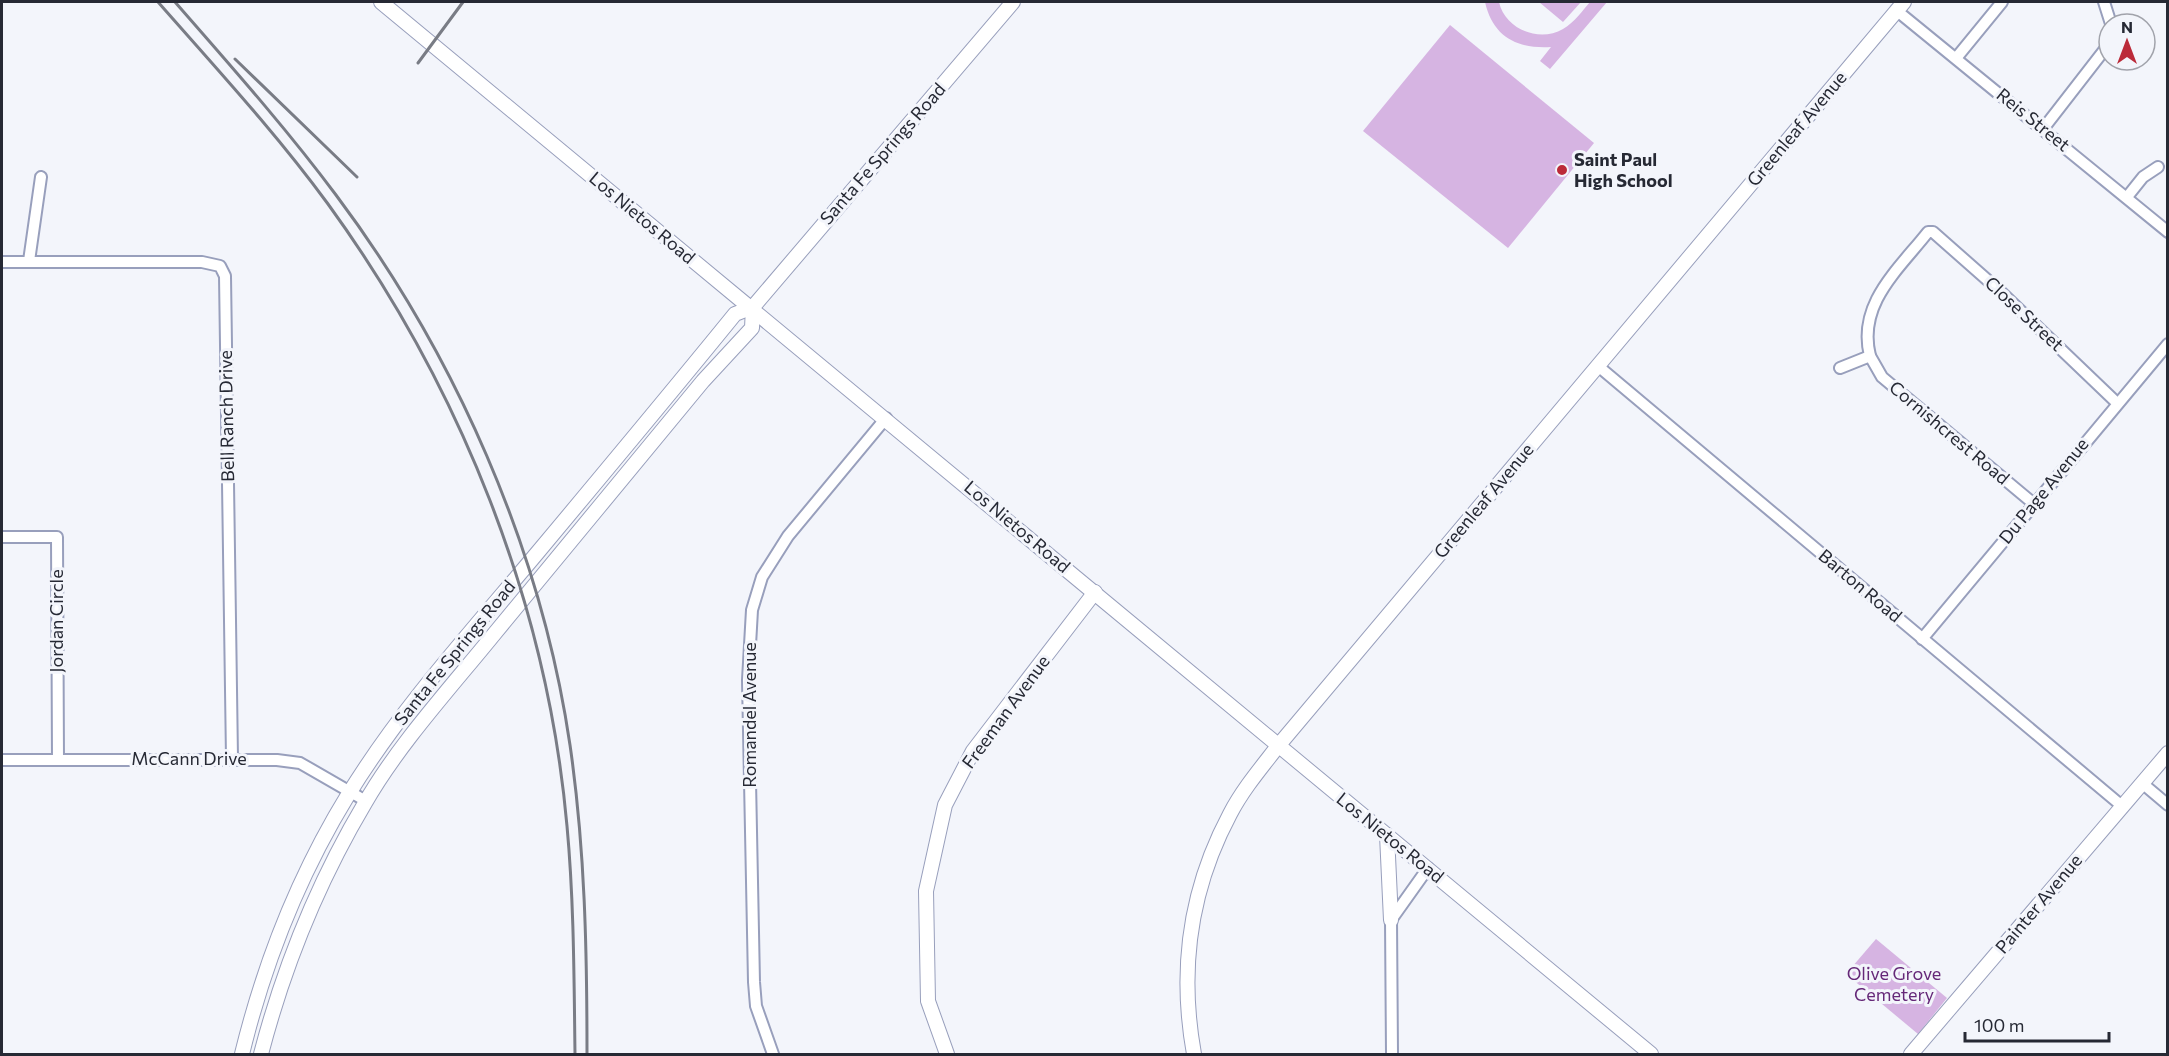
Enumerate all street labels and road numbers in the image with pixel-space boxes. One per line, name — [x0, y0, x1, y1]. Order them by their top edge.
street label: Greenleaf Avenue — [1742, 66, 1851, 190]
street label: Santa Fe Springs Road — [815, 78, 950, 229]
street label: Reis Street — [1992, 83, 2075, 155]
street label: Los Nietos Road — [585, 167, 700, 268]
street label: Close Street — [1981, 271, 2069, 355]
street label: Bell Ranch Drive — [214, 350, 238, 482]
street label: Cornishcrest Road — [1885, 376, 2014, 489]
street label: Du Page Avenue — [1994, 433, 2093, 548]
street label: Greenleaf Avenue — [1429, 438, 1538, 562]
street label: Los Nietos Road — [960, 476, 1075, 577]
street label: Barton Road — [1814, 544, 1907, 626]
street label: Jordan Circle — [45, 569, 67, 673]
street label: Santa Fe Springs Road — [389, 575, 519, 729]
street label: Romandel Avenue — [738, 642, 760, 788]
street label: Freeman Avenue — [957, 650, 1054, 772]
street label: McCann Drive — [131, 747, 247, 769]
street label: Los Nietos Road — [1333, 787, 1449, 887]
street label: Painter Avenue — [1990, 849, 2086, 958]

